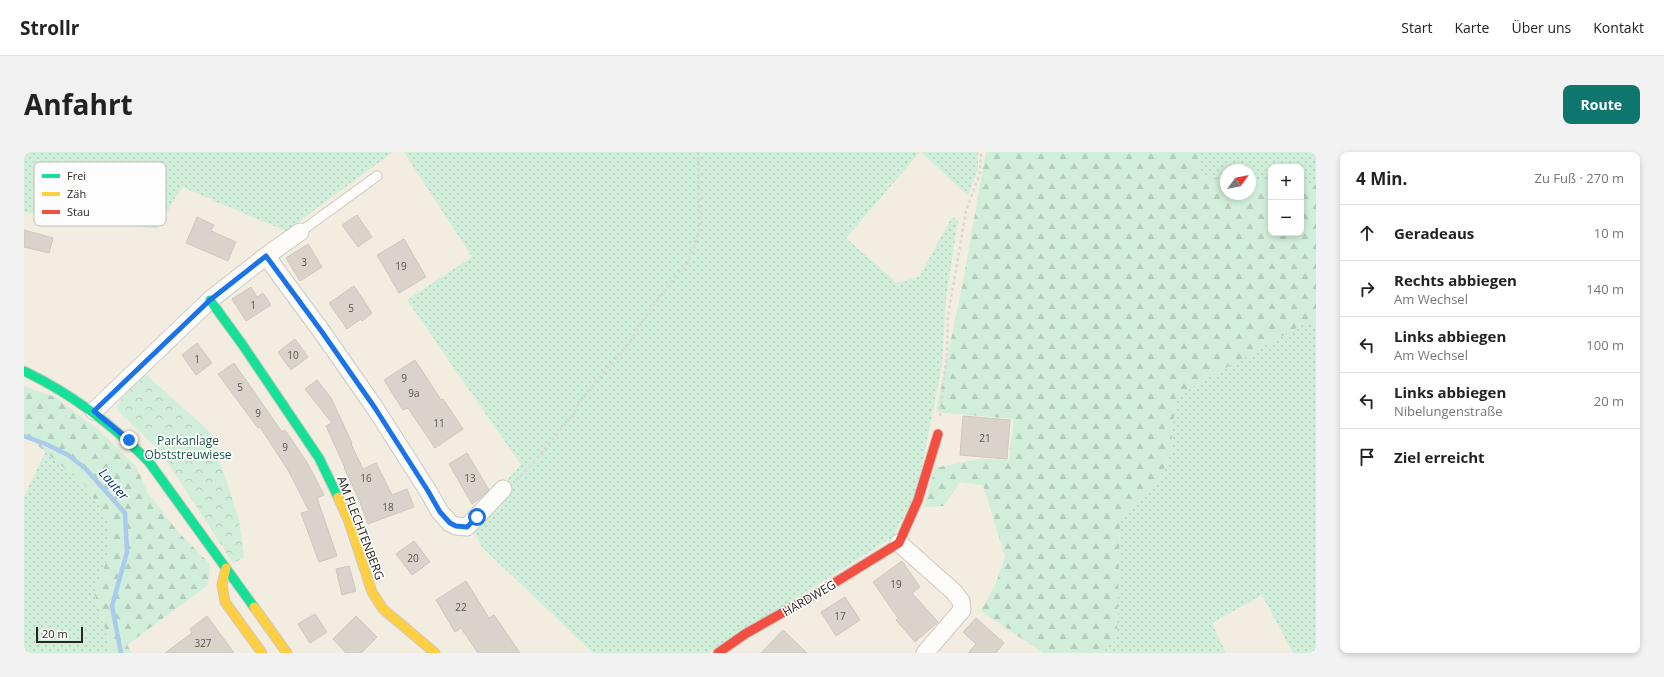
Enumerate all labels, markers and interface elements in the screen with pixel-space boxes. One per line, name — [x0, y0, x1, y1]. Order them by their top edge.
text: Strollr — [20, 15, 79, 41]
text: Start — [1401, 18, 1433, 37]
text: Karte — [1455, 18, 1489, 37]
text: Über uns — [1511, 18, 1571, 37]
text: Kontakt — [1593, 18, 1644, 37]
text: Anfahrt — [24, 85, 133, 123]
button: Route — [1563, 85, 1640, 124]
legend — [34, 162, 166, 226]
north arrow — [1220, 164, 1256, 200]
map controls — [1268, 164, 1304, 236]
button: + — [1268, 164, 1304, 200]
text: 4 Min. — [1356, 167, 1407, 190]
text: Frei — [67, 168, 86, 183]
text: Zu Fuß · 270 m — [1535, 169, 1624, 187]
text: Zäh — [67, 186, 86, 201]
button: − — [1268, 200, 1304, 236]
text: Stau — [67, 204, 90, 219]
icon: ahead — [1356, 222, 1378, 244]
text: Geradeaus — [1394, 223, 1474, 243]
text: 10 m — [1594, 224, 1624, 242]
house number: 3 — [301, 255, 307, 269]
house number: 19 — [395, 259, 407, 273]
text: Rechts abbiegen — [1394, 270, 1517, 290]
icon: right — [1356, 278, 1378, 300]
text: 140 m — [1586, 280, 1624, 298]
text: Am Wechsel — [1394, 290, 1468, 308]
house number: 1 — [250, 298, 256, 312]
house number: 5 — [348, 301, 354, 315]
text: Links abbiegen — [1394, 326, 1506, 346]
icon: left — [1356, 334, 1378, 356]
text: 100 m — [1586, 336, 1624, 354]
text: Am Wechsel — [1394, 346, 1468, 364]
house number: 10 — [287, 348, 299, 362]
house number: 1 — [194, 352, 200, 366]
house number: 9 — [401, 371, 407, 385]
house number: 5 — [237, 380, 243, 394]
text: Links abbiegen — [1394, 382, 1506, 402]
house number: 9a — [408, 386, 420, 400]
icon: left — [1356, 390, 1378, 412]
text: 20 m — [1594, 392, 1624, 410]
text: Nibelungenstraße — [1394, 402, 1503, 420]
house number: 9 — [255, 406, 261, 420]
house number: 11 — [433, 416, 445, 430]
route end — [120, 431, 138, 449]
house number: 21 — [979, 431, 991, 445]
park label: Parkanlage Obststreuwiese — [144, 432, 232, 463]
house number: 9 — [282, 440, 288, 454]
icon: arrive — [1356, 446, 1378, 468]
text: Ziel erreicht — [1394, 447, 1485, 467]
water label: Lauter — [95, 464, 133, 505]
house number: 16 — [360, 471, 372, 485]
house number: 13 — [464, 471, 476, 485]
street label: AM FLECHTENBERG — [333, 474, 389, 582]
house number: 18 — [382, 500, 394, 514]
route start — [468, 508, 486, 526]
house number: 20 — [407, 551, 419, 565]
street label: HARDWEG — [779, 576, 839, 620]
house number: 19 — [890, 577, 902, 591]
house number: 22 — [455, 600, 467, 614]
house number: 17 — [834, 609, 846, 623]
scale bar — [36, 625, 83, 644]
text: 20 m — [42, 626, 68, 641]
house number: 327 — [194, 636, 212, 650]

